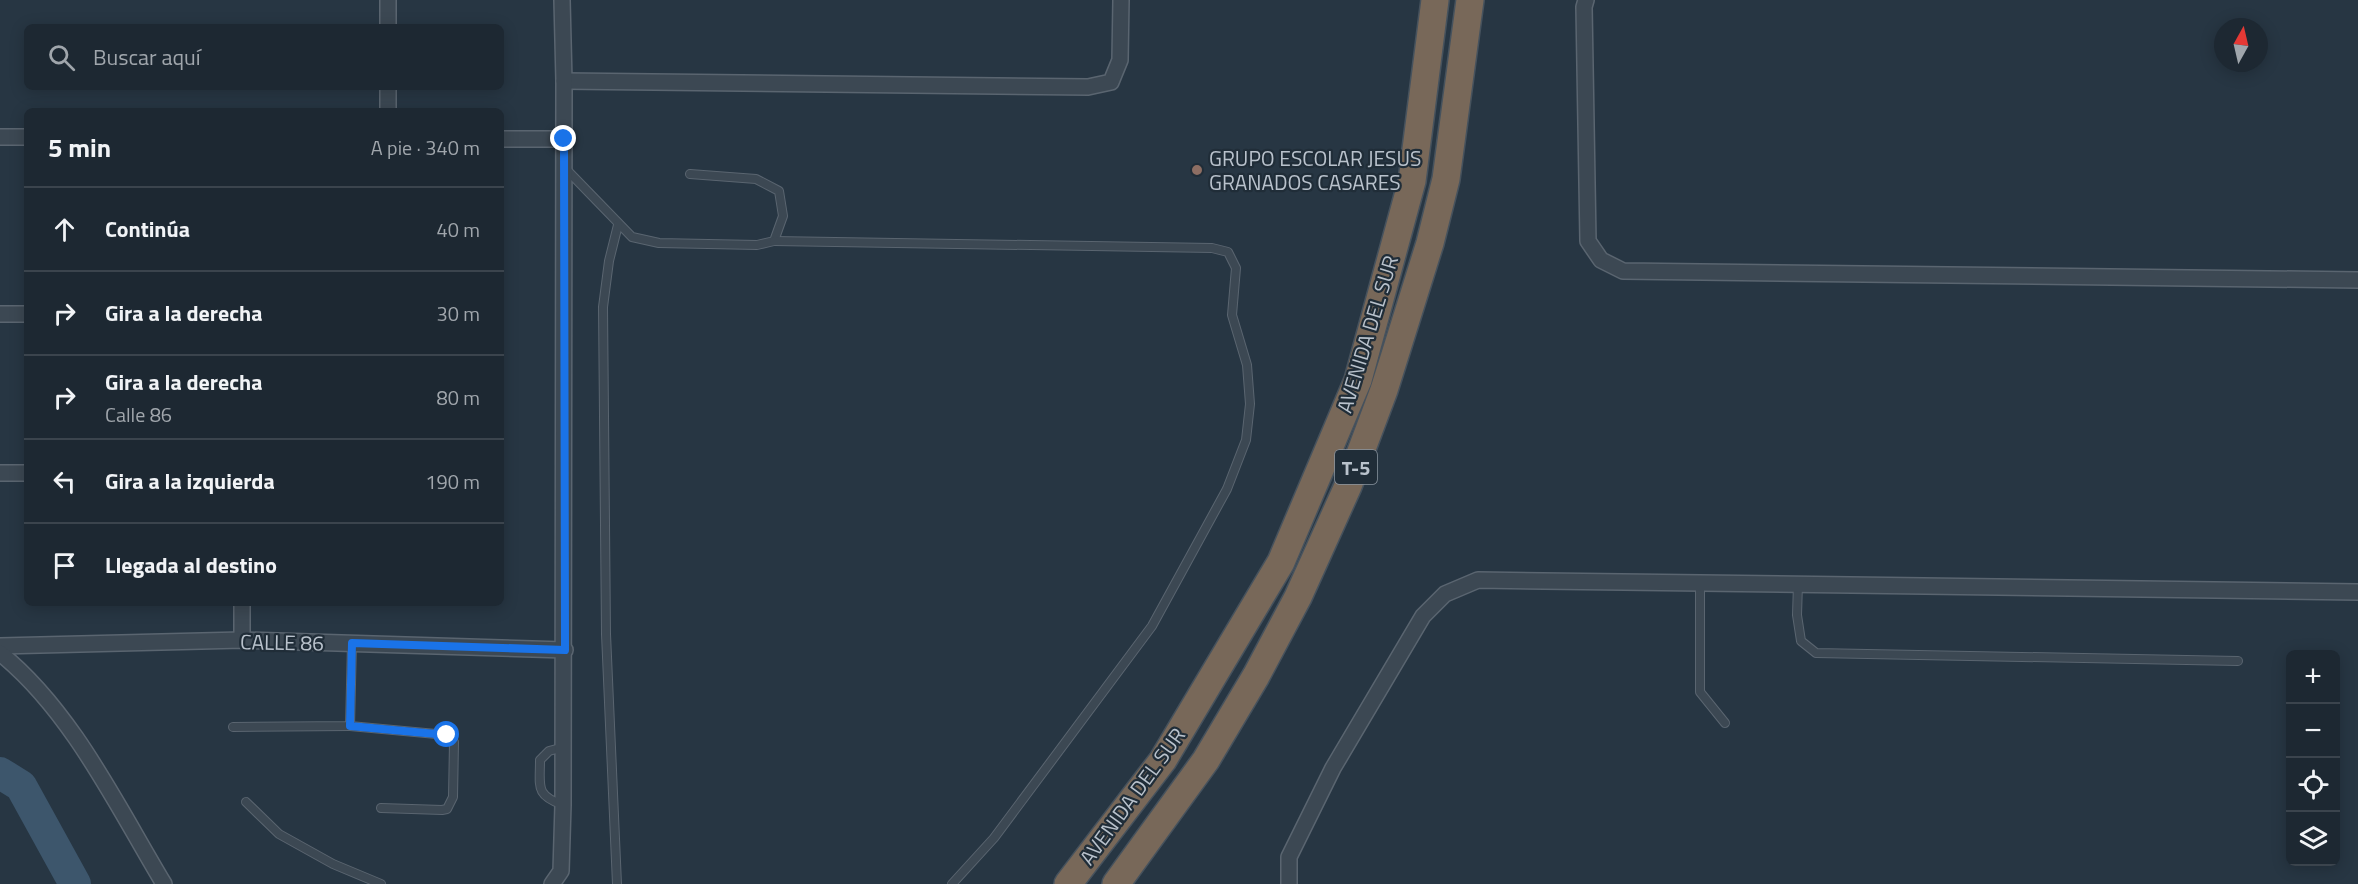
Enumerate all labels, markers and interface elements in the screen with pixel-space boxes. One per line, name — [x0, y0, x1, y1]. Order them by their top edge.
north arrow — [2214, 18, 2268, 72]
search box — [24, 24, 504, 90]
text: Buscar aquí — [93, 40, 201, 74]
icon: search — [45, 41, 78, 74]
route end — [550, 125, 576, 151]
text: 5 min — [48, 128, 111, 167]
text: A pie · 340 m — [371, 132, 480, 163]
place label: GRUPO ESCOLAR JESUS GRANADOS CASARES — [1209, 142, 1421, 198]
marker: GRUPO ESCOLAR JESUS GRANADOS CASARES — [1190, 163, 1204, 177]
text: Continúa — [105, 212, 190, 246]
icon: ahead — [48, 213, 81, 246]
text: 40 m — [436, 214, 480, 245]
street label: AVENIDA DEL SUR — [1328, 251, 1406, 417]
text: Gira a la derecha — [105, 296, 262, 330]
icon: right — [48, 297, 81, 330]
text: 30 m — [436, 298, 480, 329]
text: Gira a la derecha — [105, 365, 262, 399]
icon: right — [48, 381, 81, 414]
text: 80 m — [436, 382, 480, 413]
text: Calle 86 — [105, 399, 172, 430]
road number: T-5 — [1335, 450, 1377, 484]
text: Gira a la izquierda — [105, 464, 275, 498]
icon: left — [48, 465, 81, 498]
text: 190 m — [425, 466, 480, 497]
text: Llegada al destino — [105, 548, 277, 582]
icon: arrive — [48, 549, 81, 582]
street label: CALLE 86 — [240, 625, 324, 659]
map controls — [2286, 650, 2340, 866]
button: + — [2286, 650, 2340, 704]
button: − — [2286, 704, 2340, 758]
route start — [433, 721, 459, 747]
street label: AVENIDA DEL SUR — [1071, 721, 1193, 871]
button: locate — [2286, 758, 2340, 812]
button: layers — [2286, 812, 2340, 866]

